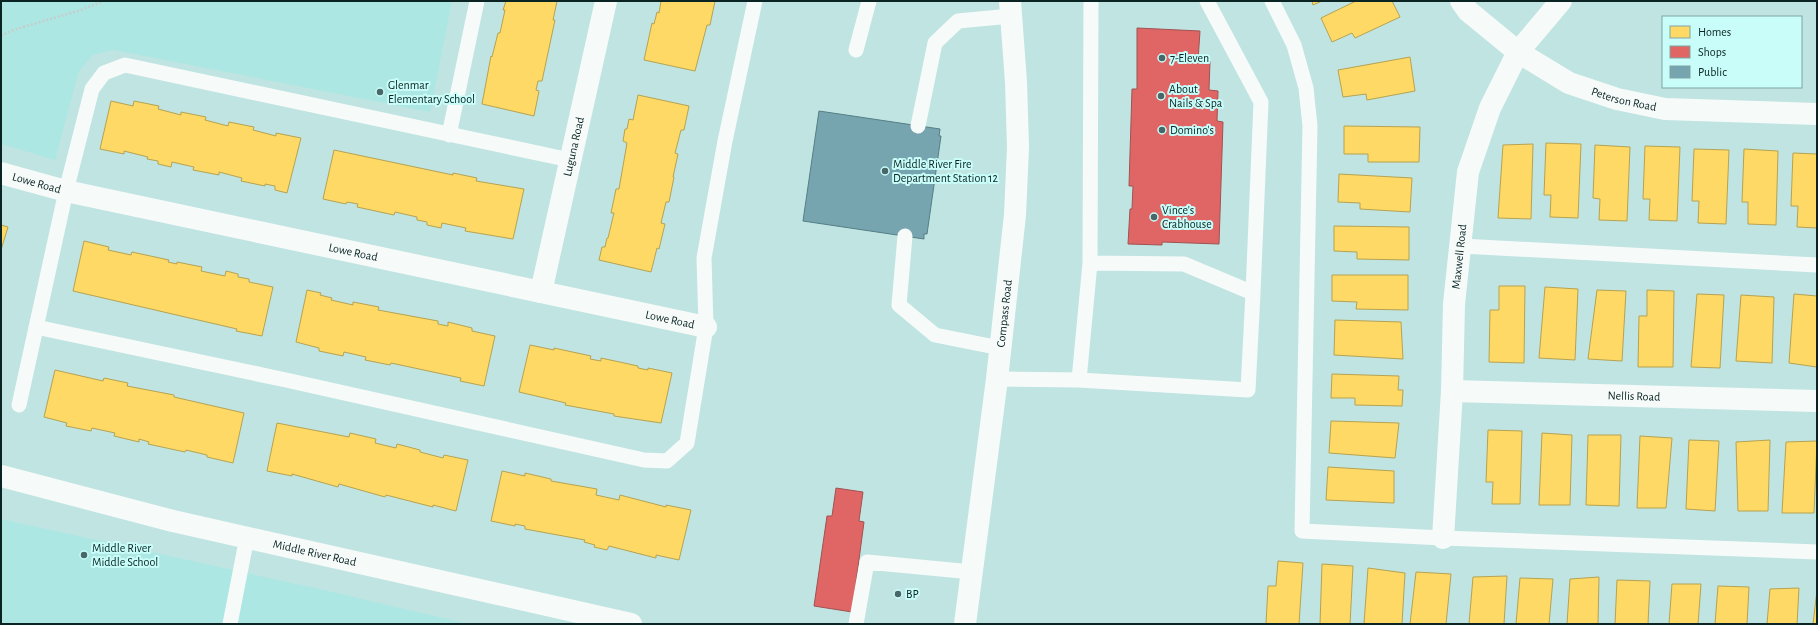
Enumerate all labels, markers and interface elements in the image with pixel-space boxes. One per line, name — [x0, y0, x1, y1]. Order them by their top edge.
legend — [1662, 16, 1802, 88]
text: Homes — [1698, 26, 1731, 38]
text: Shops — [1698, 46, 1726, 58]
place label: 7-Eleven — [1170, 52, 1209, 64]
marker: 7-Eleven — [1157, 53, 1167, 63]
text: Public — [1698, 66, 1727, 78]
place label: Glenmar Elementary School — [388, 79, 475, 106]
place label: About Nails & Spa — [1169, 83, 1223, 109]
street label: Peterson Road — [1590, 85, 1658, 113]
marker: Glenmar Elementary School — [375, 87, 385, 97]
marker: About Nails & Spa — [1156, 91, 1166, 101]
street label: Luguna Road — [561, 116, 586, 177]
place label: Domino's — [1170, 124, 1214, 136]
marker: Domino's — [1157, 125, 1167, 135]
place label: Middle River Fire Department Station 12 — [893, 158, 998, 184]
marker: Middle River Fire Department Station 12 — [880, 166, 890, 176]
street label: Lowe Road — [11, 170, 62, 195]
place label: Vince’s Crabhouse — [1162, 204, 1212, 230]
marker: Vince’s Crabhouse — [1149, 212, 1159, 222]
street label: Maxwell Road — [1450, 223, 1468, 290]
street label: Lowe Road — [327, 241, 379, 263]
street label: Compass Road — [995, 279, 1014, 348]
street label: Lowe Road — [644, 308, 696, 330]
street label: Nellis Road — [1607, 389, 1660, 403]
street label: Middle River Road — [272, 538, 358, 568]
place label: Middle River Middle School — [92, 542, 158, 568]
marker: Middle River Middle School — [79, 550, 89, 560]
place label: BP — [906, 588, 919, 600]
marker: BP — [893, 589, 903, 599]

